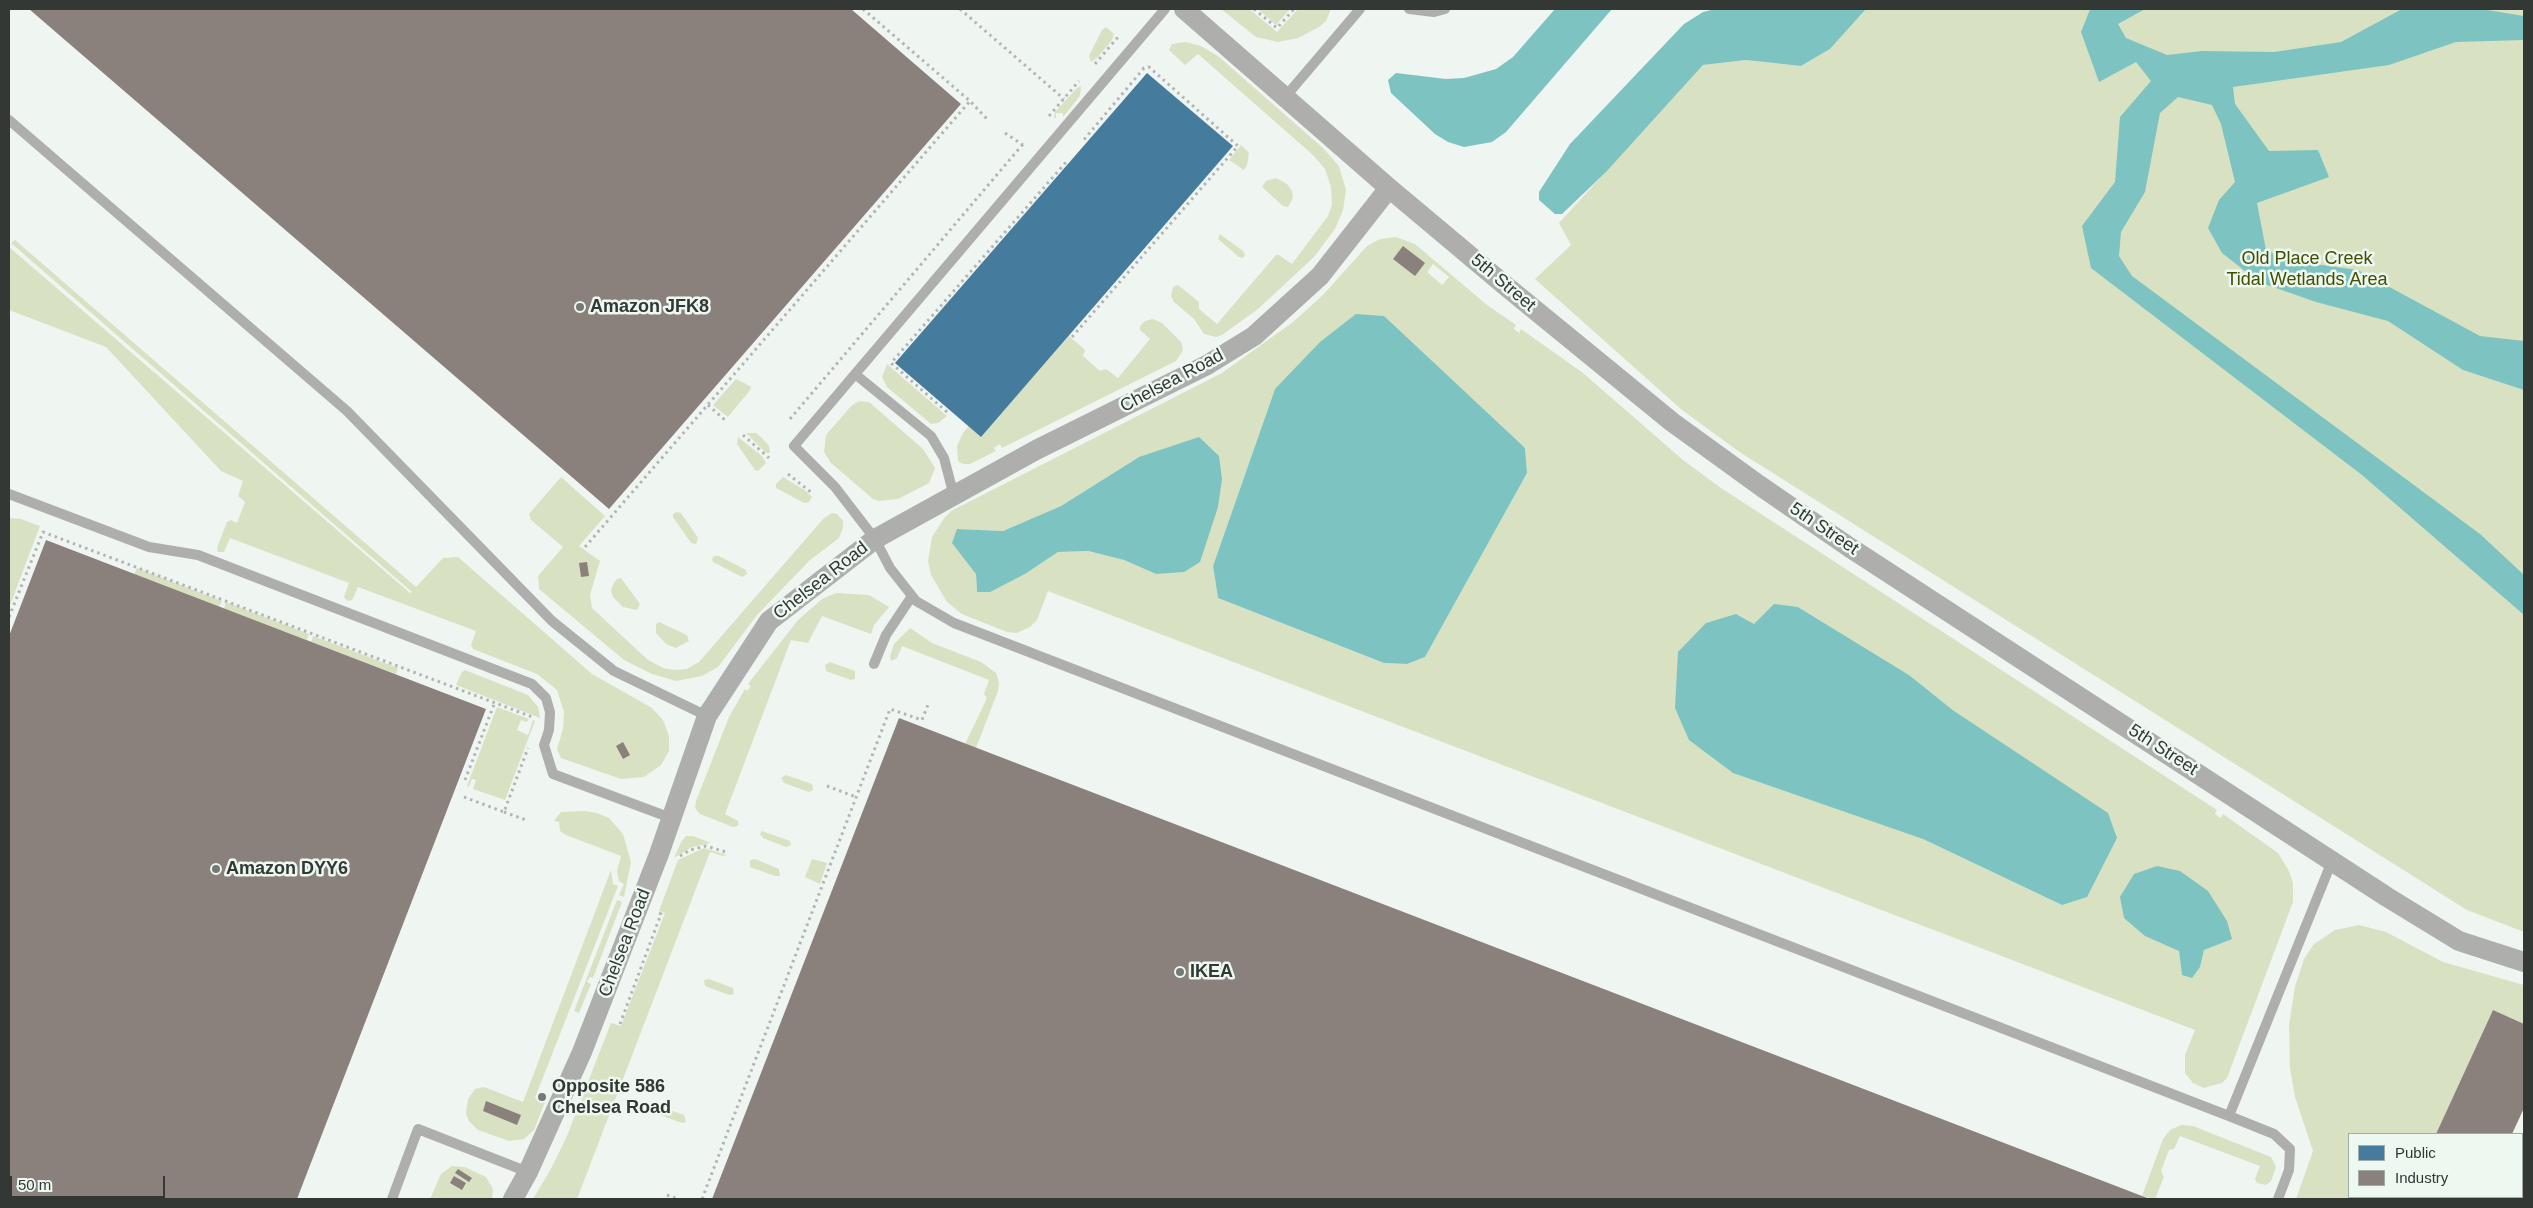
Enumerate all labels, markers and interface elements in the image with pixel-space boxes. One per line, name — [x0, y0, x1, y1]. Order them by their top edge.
park label: Old Place Creek Tidal Wetlands Area — [2226, 248, 2388, 290]
street label: 5th Street — [1466, 250, 1540, 316]
place label: Amazon JFK8 — [590, 296, 709, 318]
marker: Amazon JFK8 — [574, 301, 586, 313]
street label: Chelsea Road — [1117, 345, 1227, 417]
street label: 5th Street — [1786, 498, 1862, 560]
street label: Chelsea Road — [769, 537, 873, 625]
street label: 5th Street — [2124, 720, 2202, 780]
place label: Amazon DYY6 — [226, 858, 348, 880]
marker: Amazon DYY6 — [210, 863, 222, 875]
street label: Chelsea Road — [594, 886, 656, 1000]
place label: IKEA — [1190, 961, 1233, 983]
marker: IKEA — [1174, 966, 1186, 978]
place label: Opposite 586 Chelsea Road — [552, 1076, 671, 1118]
marker: Opposite 586 Chelsea Road — [536, 1091, 548, 1103]
legend — [2348, 1133, 2523, 1198]
text: Public — [2395, 1144, 2436, 1161]
scale bar — [12, 1166, 168, 1198]
text: Industry — [2395, 1169, 2448, 1186]
text: 50 m — [18, 1176, 51, 1193]

